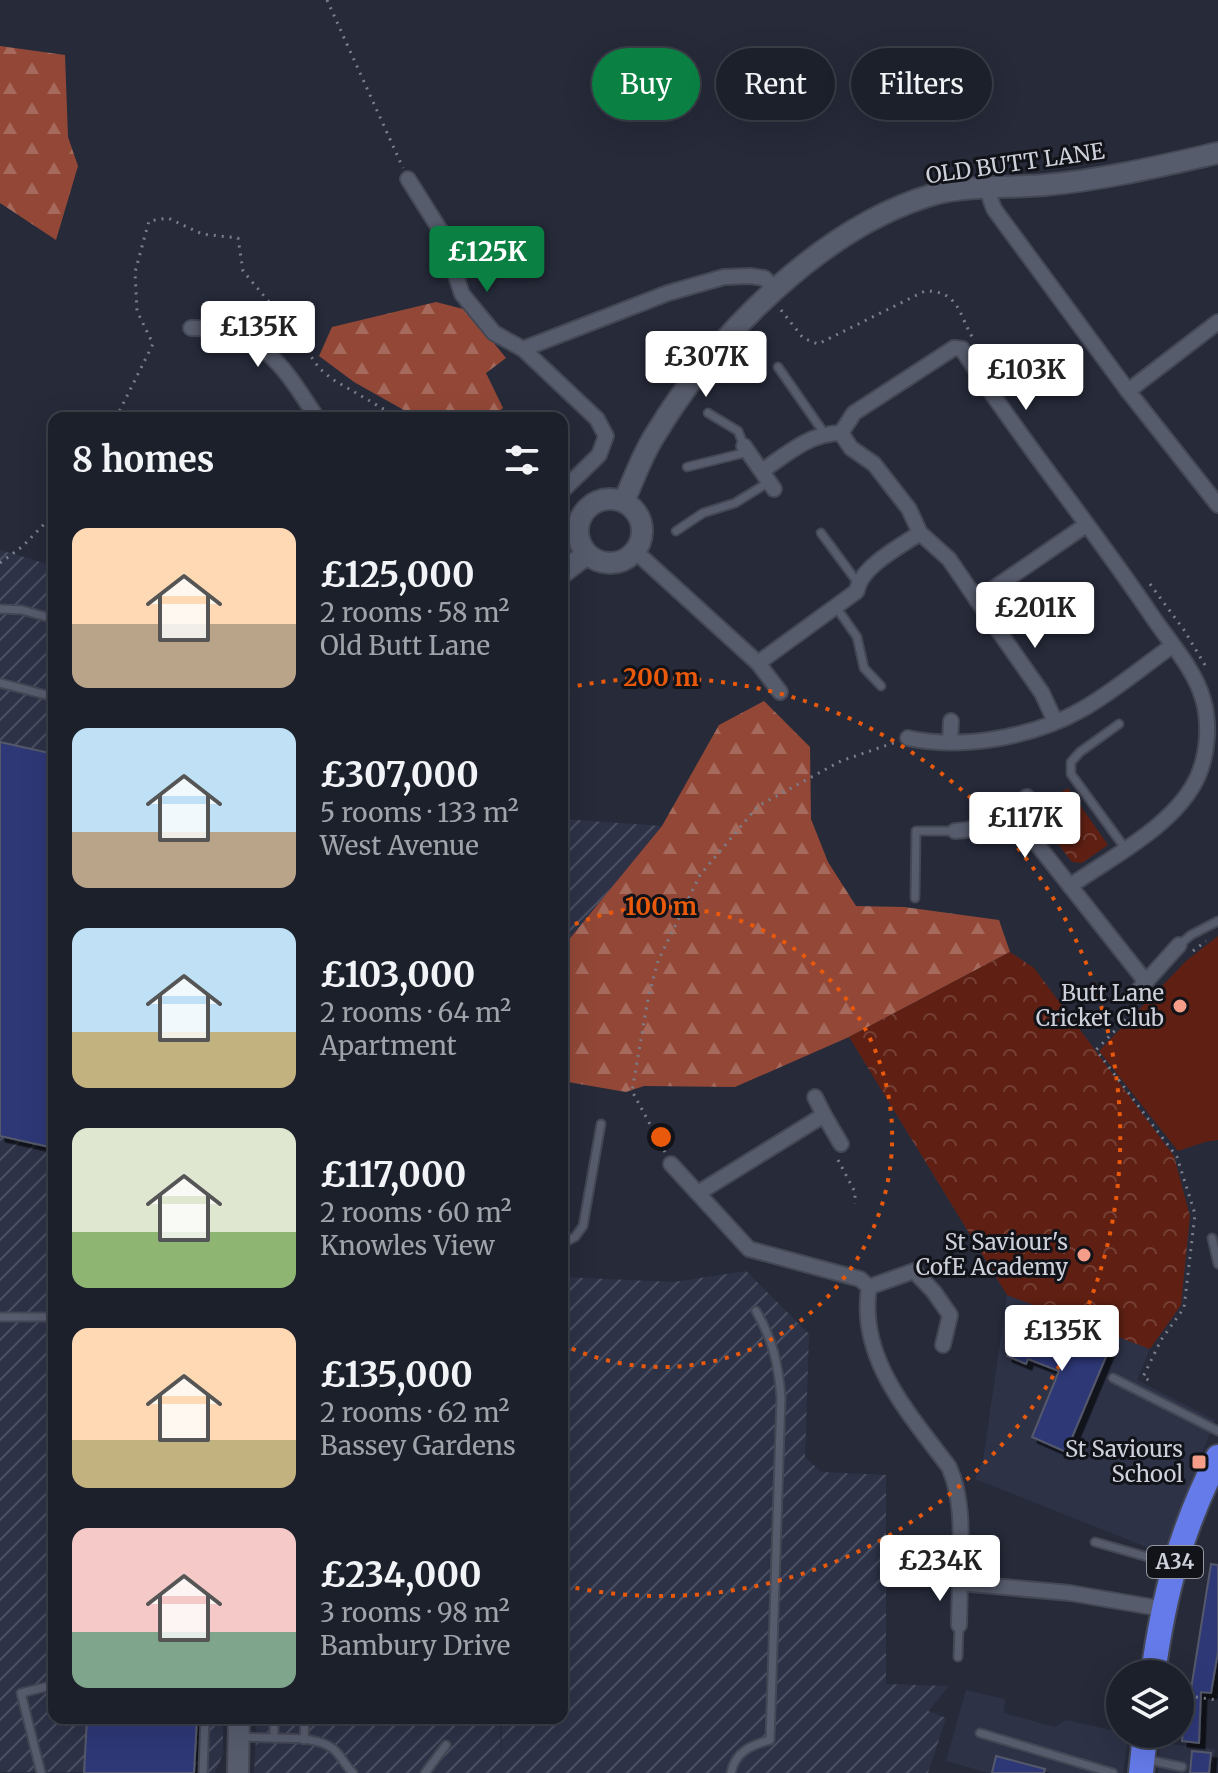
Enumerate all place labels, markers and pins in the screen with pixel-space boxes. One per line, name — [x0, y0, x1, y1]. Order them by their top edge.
pin: £125K — [431, 226, 543, 294]
pin: £135K — [202, 301, 314, 369]
pin: £307K — [650, 331, 762, 399]
pin: £103K — [970, 344, 1082, 412]
pin: £201K — [979, 582, 1091, 650]
pin: £117K — [969, 792, 1081, 860]
place label: Butt Lane Cricket Club — [1036, 979, 1164, 1032]
marker: Butt Lane Cricket Club — [1171, 997, 1189, 1015]
centre of rings — [647, 1123, 675, 1151]
place label: St Saviour's CofE Academy — [916, 1228, 1068, 1281]
marker: St Saviour's CofE Academy — [1075, 1246, 1093, 1264]
pin: £135K — [1006, 1305, 1118, 1373]
place label: St Saviours School — [1065, 1435, 1183, 1488]
marker: St Saviours School — [1190, 1453, 1208, 1471]
pin: £234K — [884, 1535, 996, 1603]

